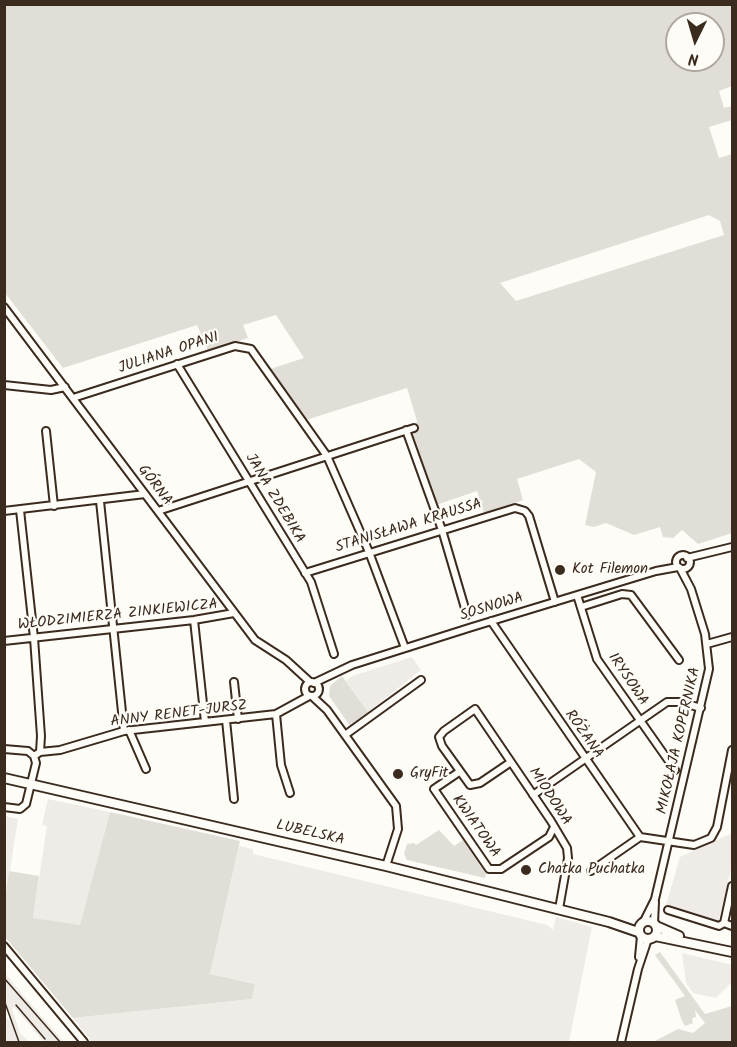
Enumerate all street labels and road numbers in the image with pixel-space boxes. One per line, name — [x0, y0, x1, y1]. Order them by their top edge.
street label: JULIANA OPANI — [117, 329, 221, 379]
street label: JANA ZDEBIKA — [240, 451, 308, 547]
street label: GÓRNA — [133, 462, 175, 510]
street label: STANISŁAWA KRAUSSA — [334, 496, 484, 558]
street label: SOSNOWA — [458, 590, 526, 626]
street label: WŁODZIMIERZA ZINKIEWICZA — [17, 597, 219, 635]
street label: IRYSOWA — [603, 650, 651, 710]
street label: MIKOŁAJA KOPERNIKA — [654, 666, 706, 816]
street label: ANNY RENET-JURSZ — [110, 698, 248, 732]
street label: RÓŻANA — [560, 707, 606, 763]
street label: MIODOWA — [524, 765, 574, 829]
street label: KWIATOWA — [447, 792, 503, 862]
street label: LUBELSKA — [274, 817, 346, 851]

